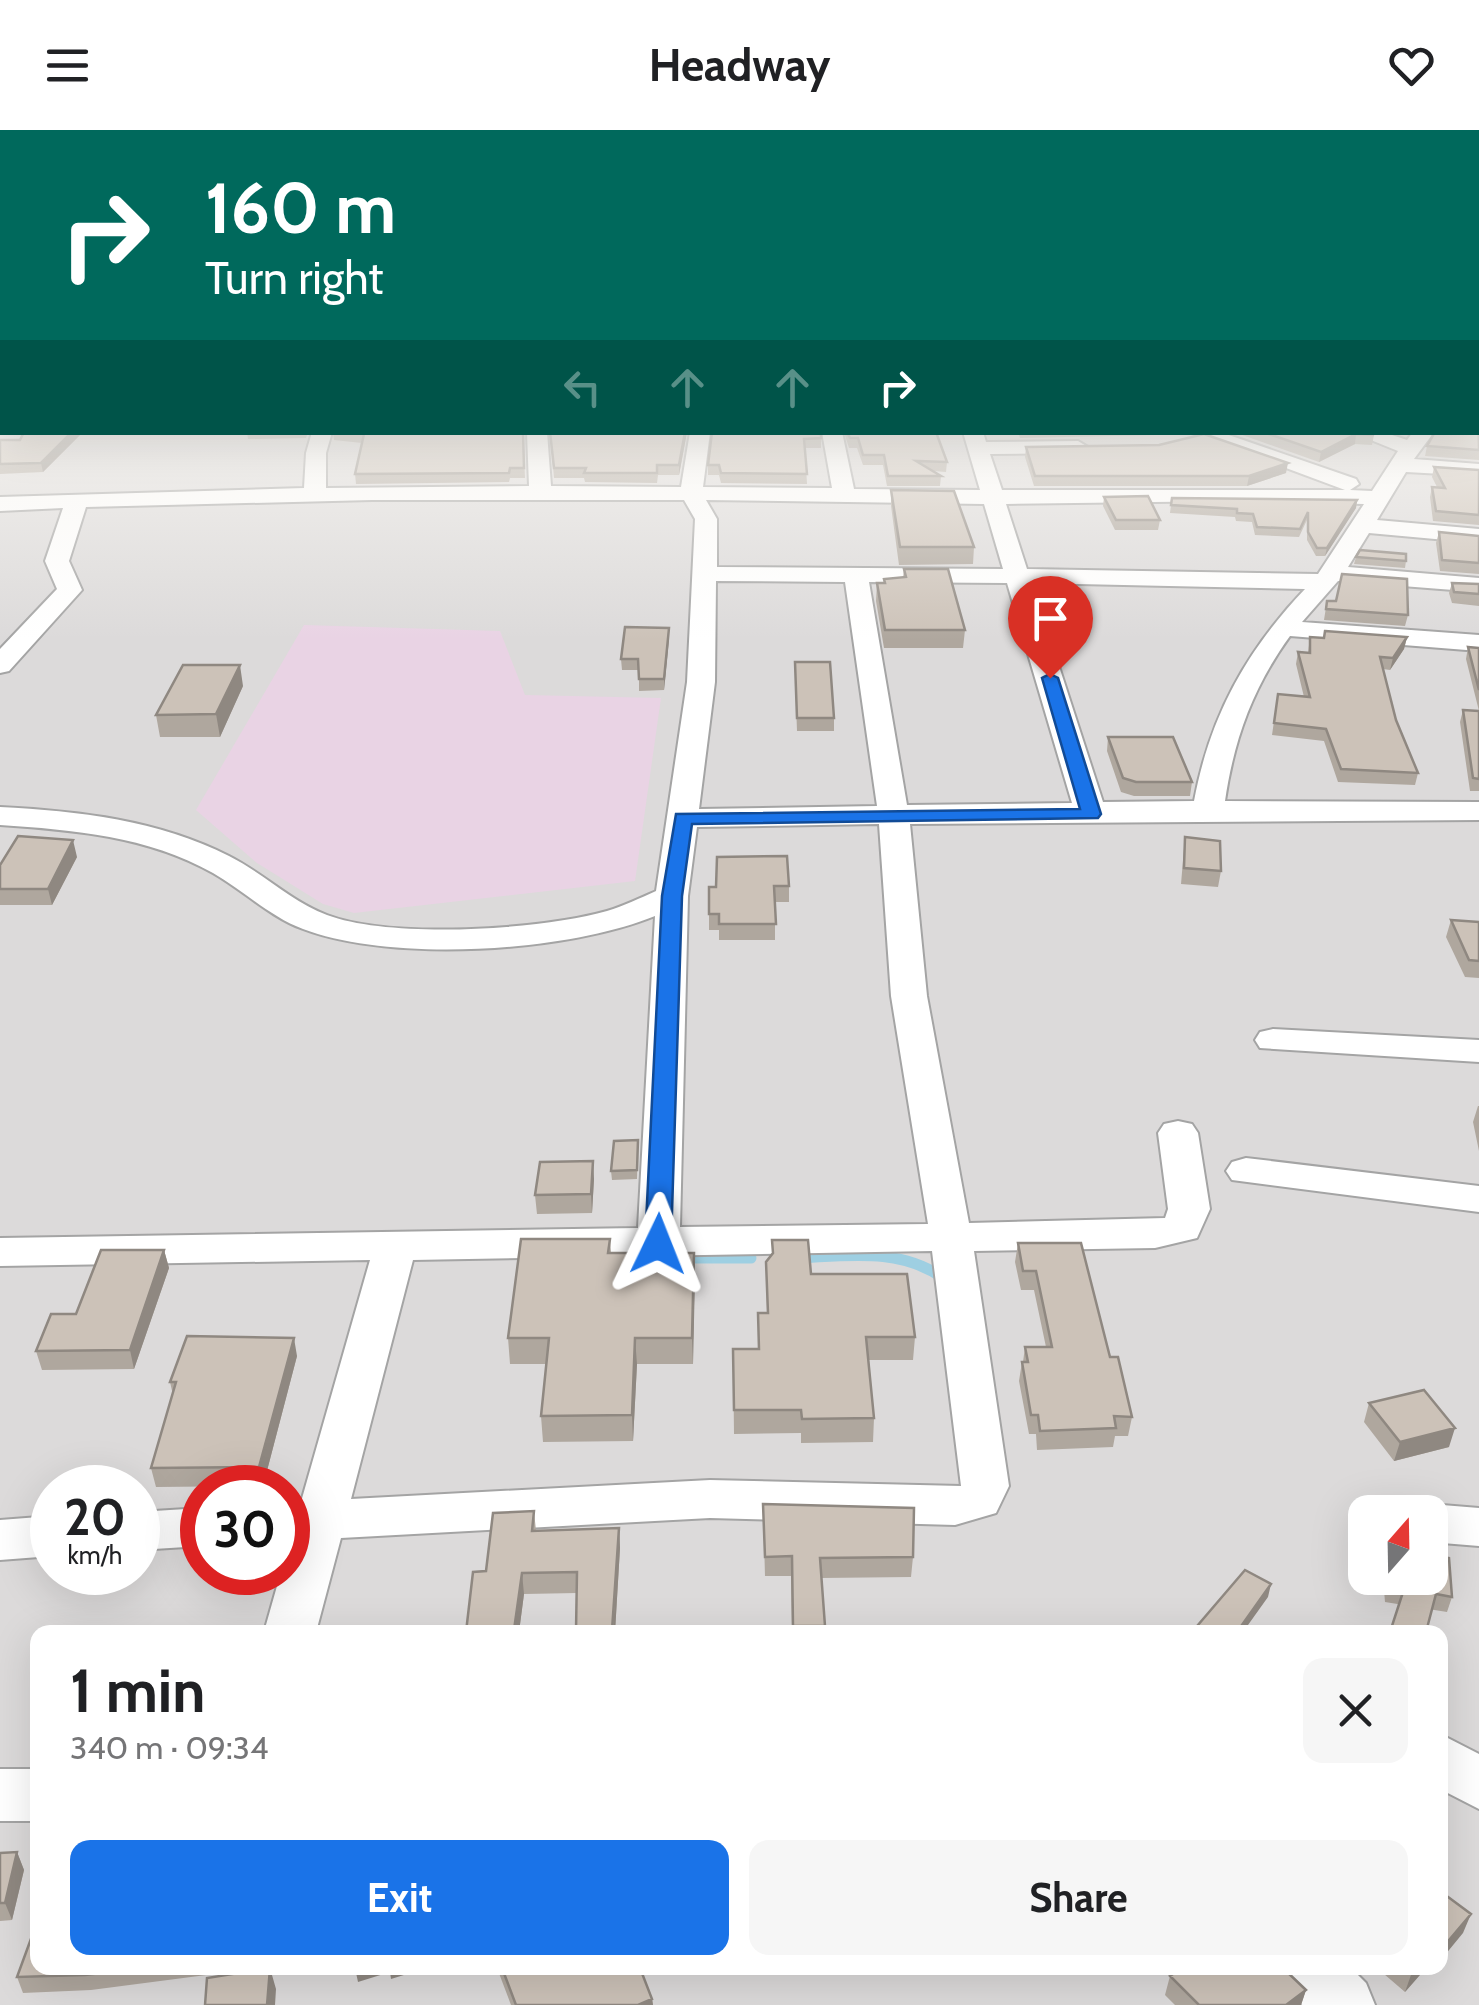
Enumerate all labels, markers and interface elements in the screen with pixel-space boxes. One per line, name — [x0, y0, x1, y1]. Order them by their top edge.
icon: menu — [40, 38, 95, 93]
text: Headway — [649, 38, 830, 92]
icon: heart — [1384, 38, 1439, 93]
text: 160 m — [205, 165, 396, 251]
icon: right — [40, 170, 170, 300]
text: Turn right — [205, 251, 384, 305]
icon: left — [555, 360, 610, 415]
icon: ahead — [660, 360, 715, 415]
icon: ahead — [765, 360, 820, 415]
icon: right — [870, 360, 925, 415]
pin — [1008, 576, 1093, 679]
icon: arrive — [1023, 591, 1078, 646]
position arrow — [606, 1192, 710, 1296]
speed limit sign: 30 — [180, 1465, 310, 1595]
text: 20 — [64, 1487, 126, 1548]
north arrow — [1348, 1495, 1448, 1595]
map controls — [1348, 1495, 1448, 1595]
text: km/h — [68, 1540, 122, 1570]
text: 1 min — [70, 1654, 205, 1727]
button: close — [1303, 1658, 1408, 1763]
text: 340 m · 09:34 — [70, 1728, 268, 1767]
button: Exit — [70, 1840, 729, 1955]
button: Share — [749, 1840, 1408, 1955]

